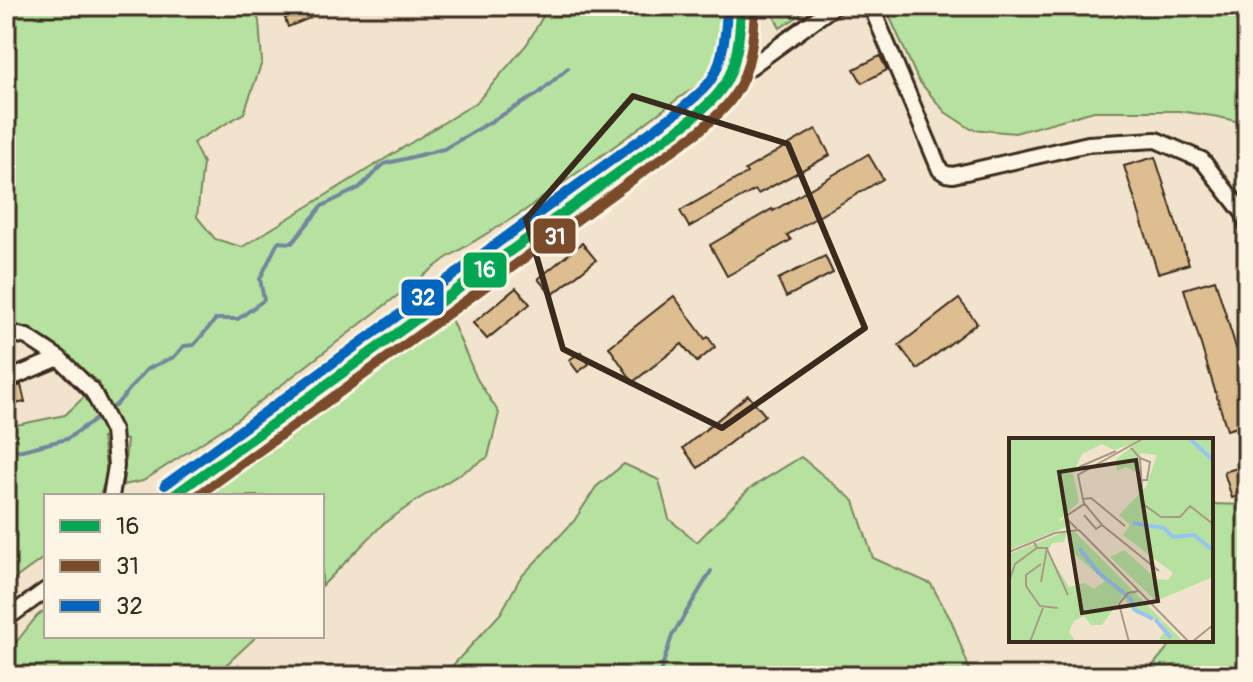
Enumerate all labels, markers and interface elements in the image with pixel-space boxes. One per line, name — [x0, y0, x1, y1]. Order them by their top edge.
line badge: 31 — [532, 217, 577, 255]
text: 31 — [545, 223, 565, 251]
line badge: 16 — [462, 251, 508, 289]
text: 16 — [474, 256, 496, 284]
line badge: 32 — [400, 278, 445, 317]
text: 32 — [411, 284, 435, 312]
inset map — [1009, 438, 1213, 642]
legend — [44, 494, 324, 638]
text: 16 — [116, 512, 139, 541]
text: 31 — [116, 552, 139, 581]
text: 32 — [116, 592, 143, 621]

